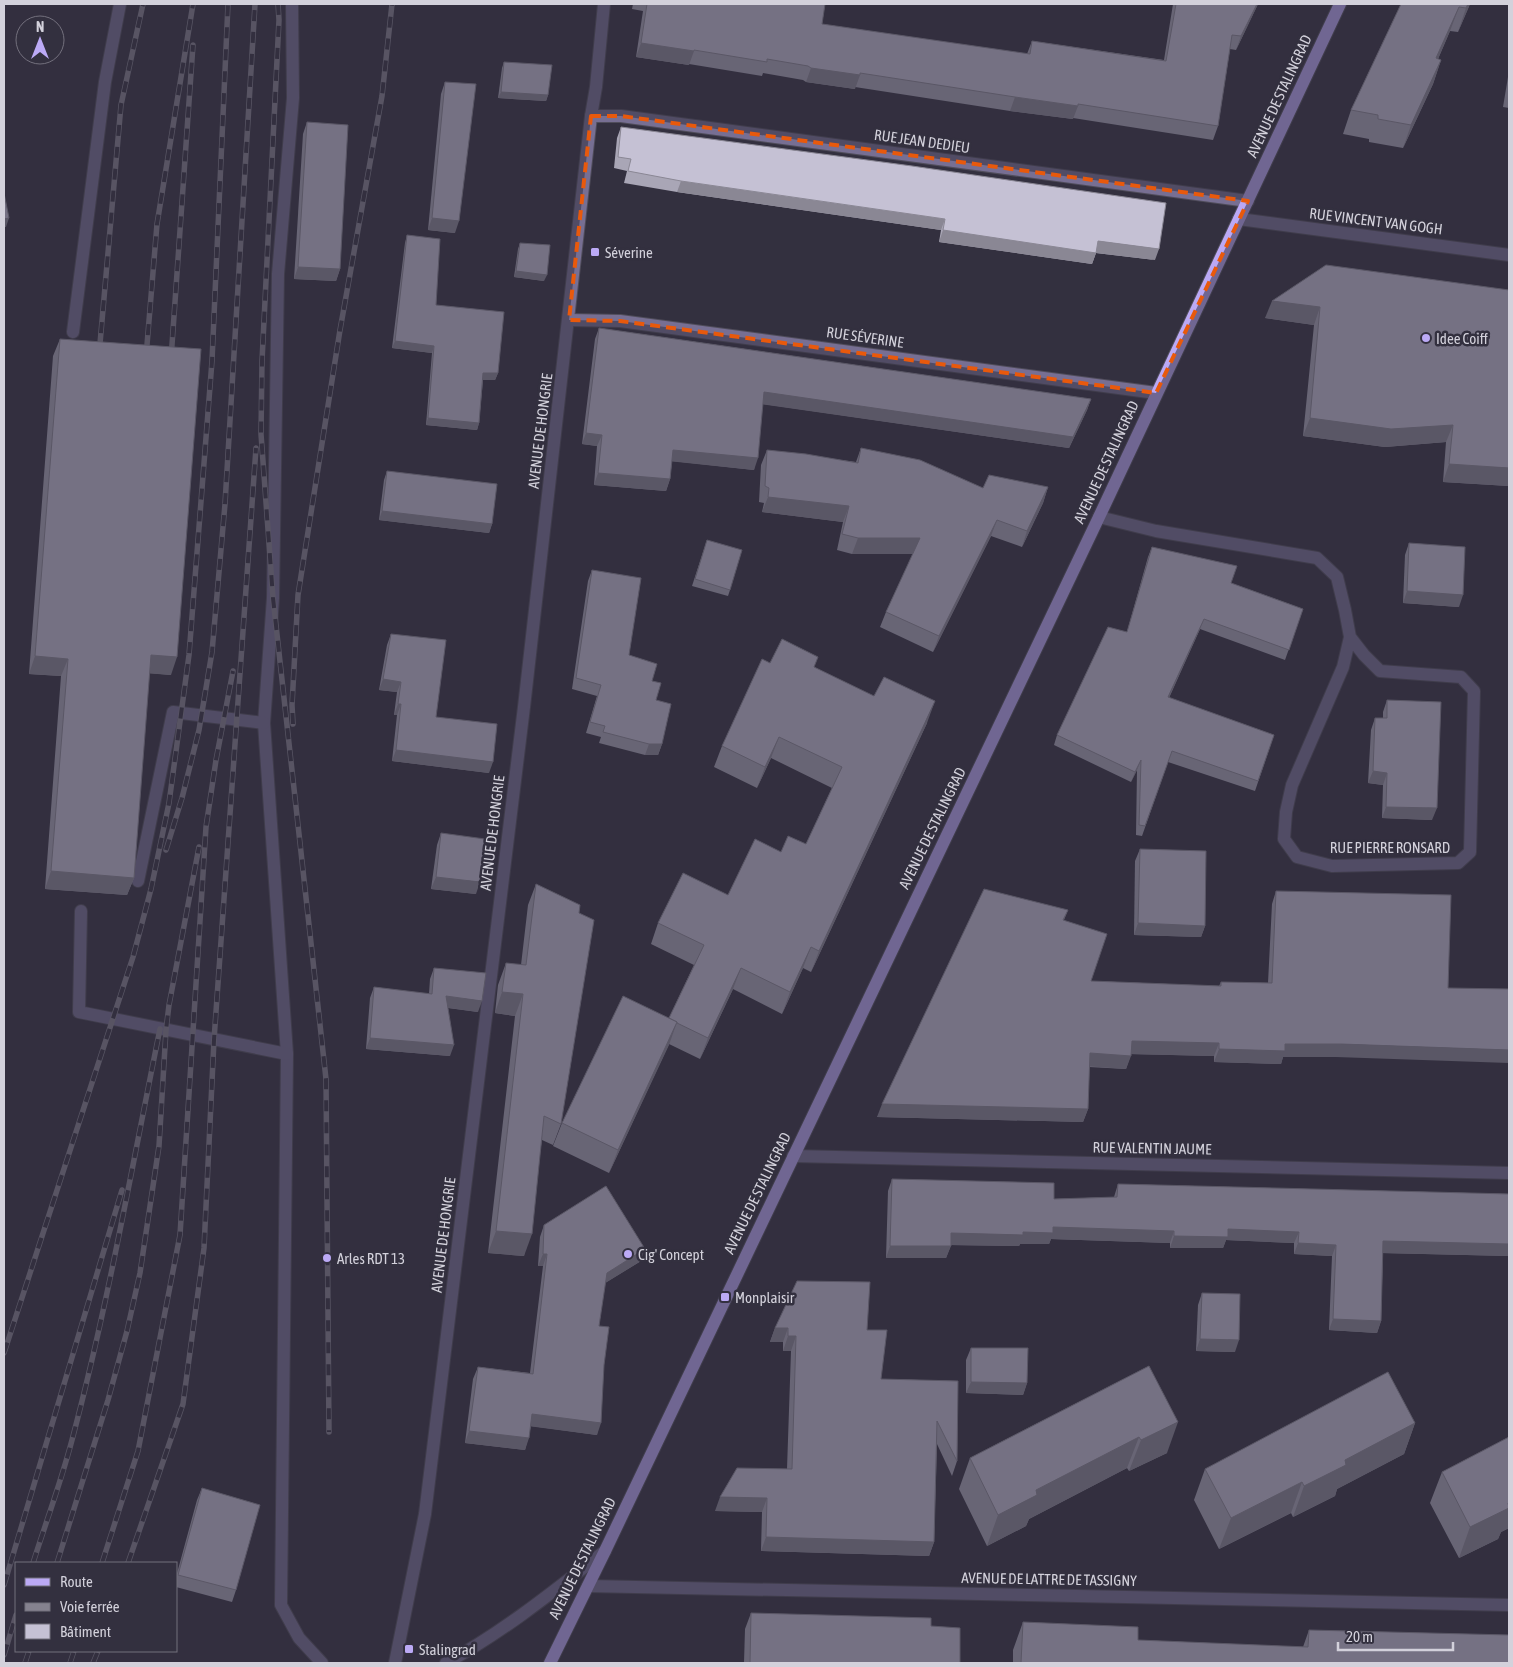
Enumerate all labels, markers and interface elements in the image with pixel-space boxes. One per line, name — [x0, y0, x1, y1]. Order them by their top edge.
north arrow — [15, 15, 65, 65]
text: N — [36, 19, 44, 35]
street label: AVENUE DE STALINGRAD — [1243, 32, 1315, 160]
street label: RUE JEAN DEDIEU — [873, 126, 971, 156]
street label: RUE VINCENT VAN GOGH — [1308, 204, 1444, 238]
place label: Séverine — [605, 244, 653, 261]
marker: Séverine — [589, 246, 601, 258]
street label: RUE SÉVERINE — [825, 323, 905, 351]
place label: Idee Coiff — [1436, 330, 1488, 347]
marker: Idee Coiff — [1420, 332, 1432, 344]
street label: AVENUE DE HONGRIE — [525, 372, 556, 489]
street label: AVENUE DE STALINGRAD — [1070, 398, 1142, 526]
street label: AVENUE DE STALINGRAD — [895, 764, 969, 892]
street label: AVENUE DE HONGRIE — [477, 774, 508, 891]
street label: RUE PIERRE RONSARD — [1330, 839, 1450, 856]
street label: AVENUE DE STALINGRAD — [720, 1129, 794, 1257]
street label: RUE VALENTIN JAUME — [1092, 1138, 1212, 1158]
street label: AVENUE DE HONGRIE — [428, 1176, 459, 1293]
place label: Cig' Concept — [638, 1246, 704, 1263]
marker: Cig' Concept — [622, 1248, 634, 1260]
place label: Arles RDT 13 — [337, 1250, 405, 1267]
marker: Arles RDT 13 — [321, 1252, 333, 1264]
place label: Monplaisir — [735, 1289, 795, 1306]
marker: Monplaisir — [719, 1291, 731, 1303]
street label: AVENUE DE STALINGRAD — [545, 1494, 619, 1622]
legend — [15, 1562, 178, 1652]
street label: AVENUE DE LATTRE DE TASSIGNY — [961, 1569, 1137, 1589]
text: Route — [60, 1573, 93, 1590]
text: Voie ferrée — [60, 1598, 120, 1615]
scale bar — [1338, 1620, 1453, 1652]
text: Bâtiment — [60, 1623, 111, 1640]
text: 20 m — [1346, 1628, 1373, 1645]
place label: Stalingrad — [419, 1641, 476, 1658]
marker: Stalingrad — [403, 1643, 415, 1655]

